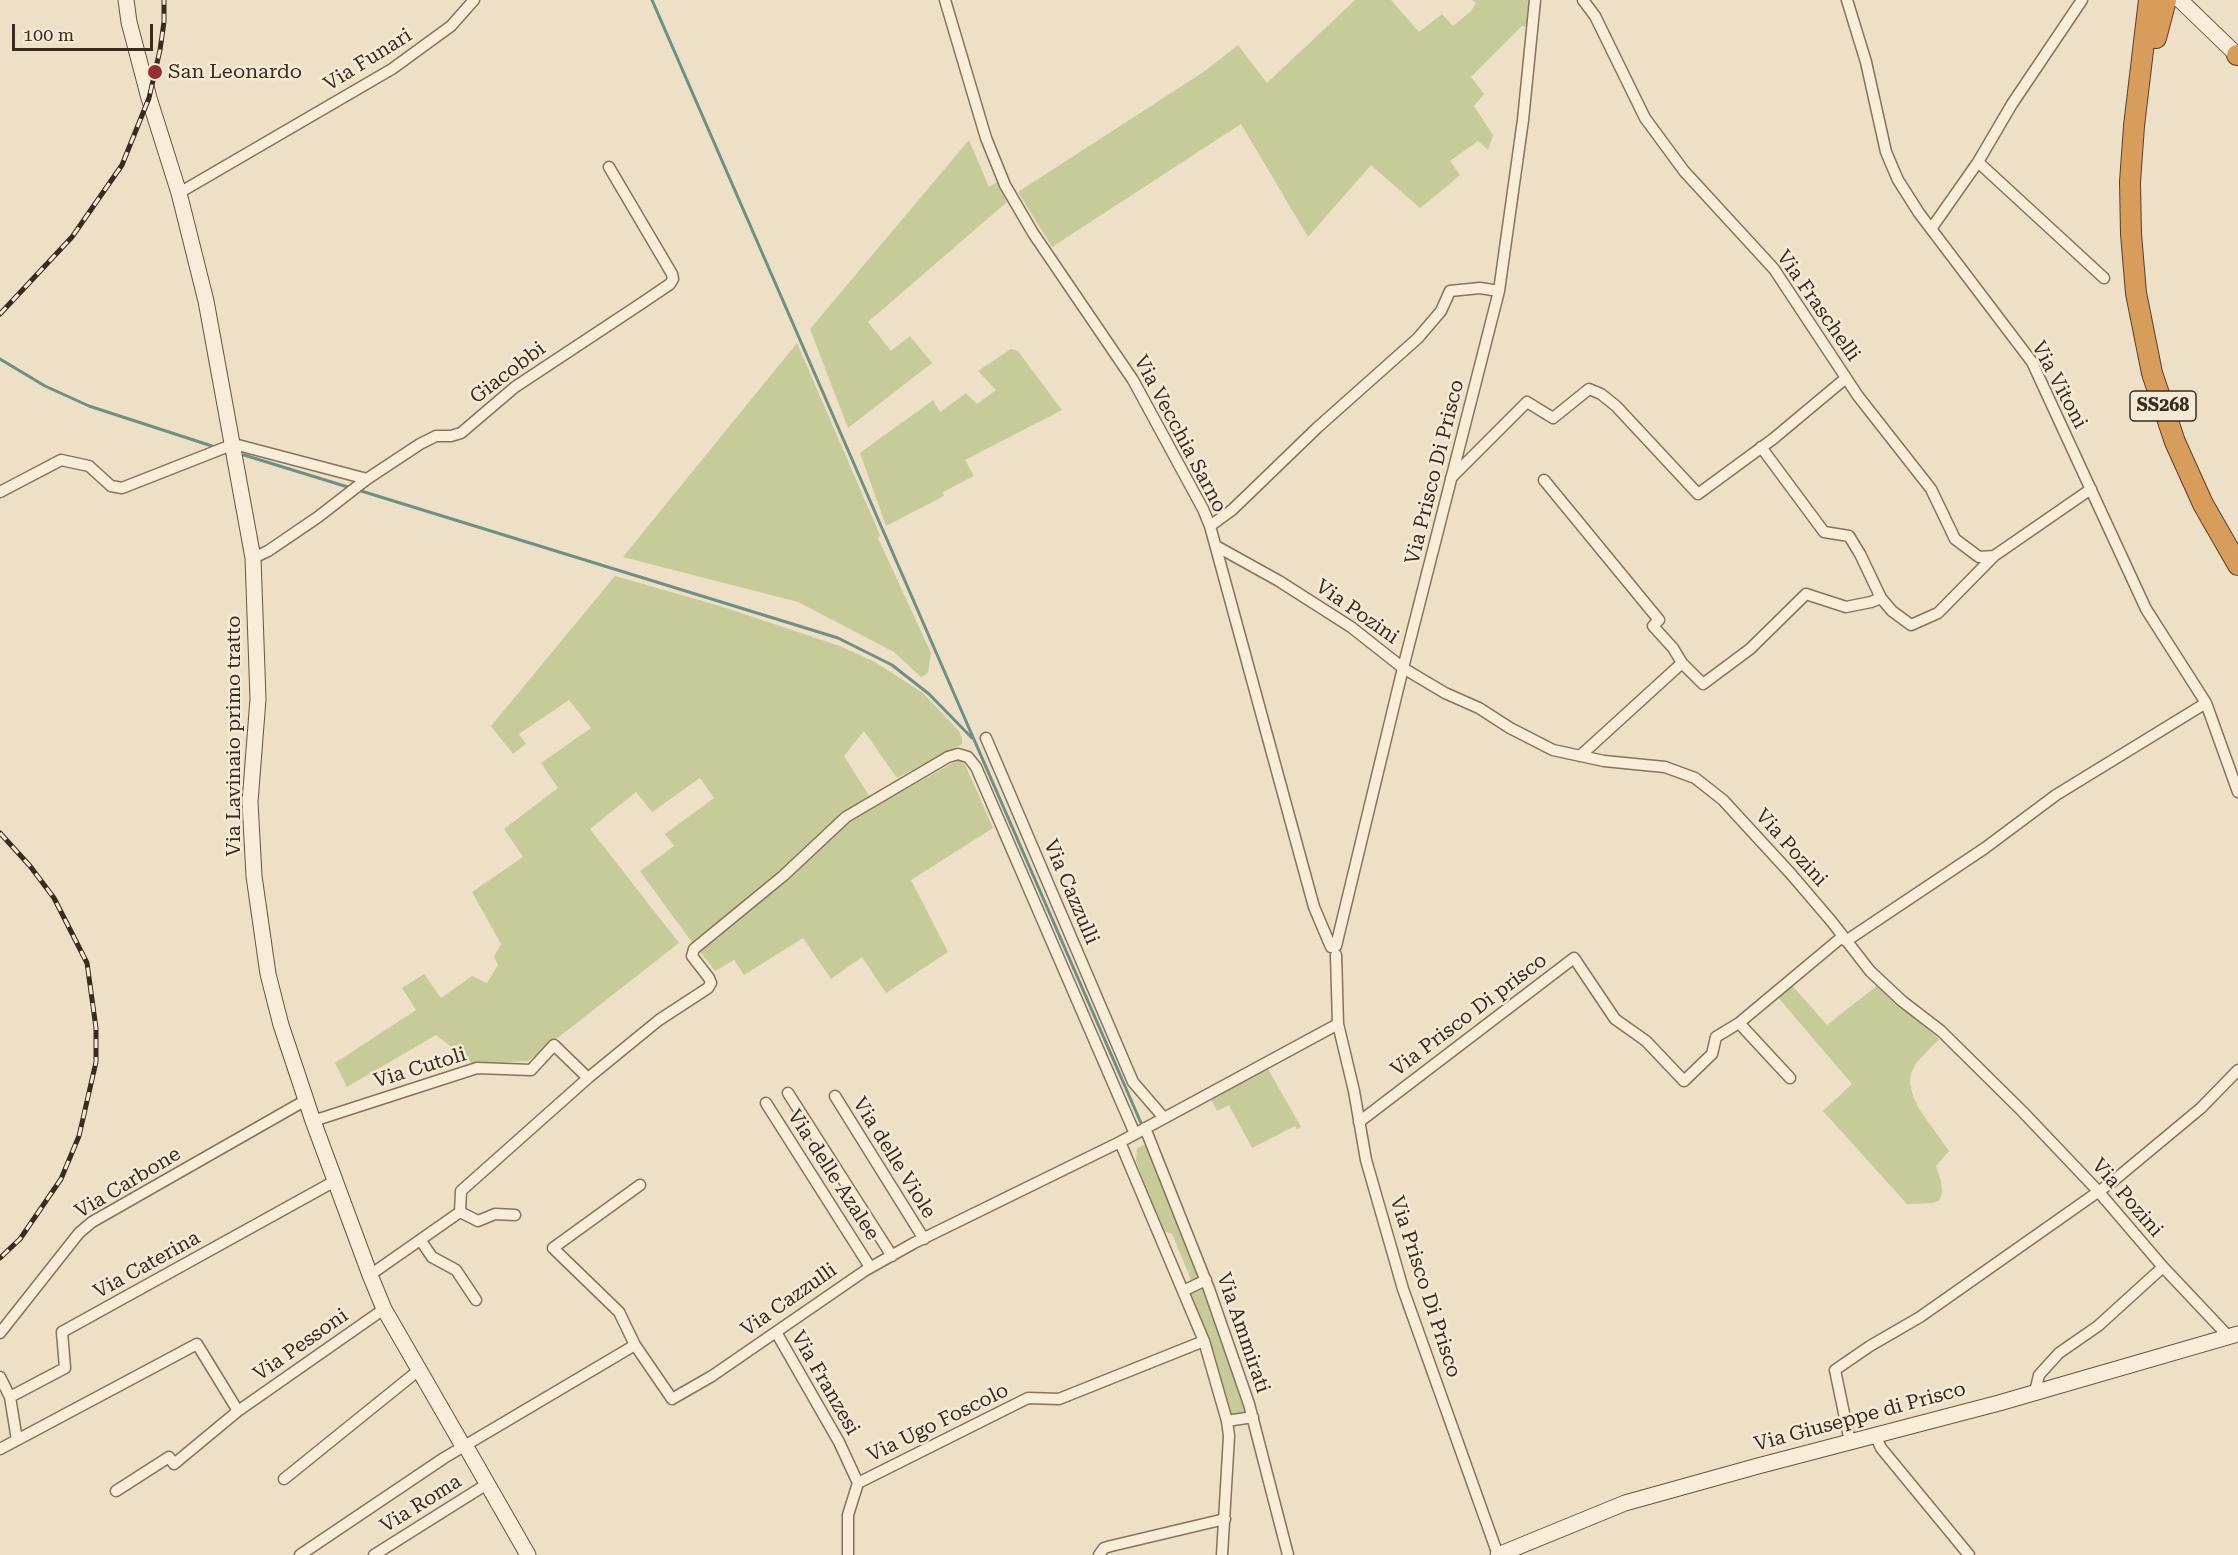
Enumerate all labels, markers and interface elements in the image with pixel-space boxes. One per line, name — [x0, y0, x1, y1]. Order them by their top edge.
scale bar — [15, 12, 156, 50]
text: 100 m — [23, 24, 74, 45]
street label: Via Funari — [320, 24, 416, 96]
place label: San Leonardo — [168, 60, 302, 84]
marker: San Leonardo — [146, 63, 164, 81]
street label: Via Fraschelli — [1771, 246, 1865, 366]
street label: Giacobbi — [466, 337, 550, 409]
street label: Via Vitoni — [2026, 337, 2092, 433]
street label: Via Vecchia Sarno — [1128, 351, 1232, 517]
street label: Via Prisco Di Prisco — [1400, 377, 1470, 567]
road number: SS268 — [2130, 391, 2196, 421]
street label: Via Pozini — [1311, 575, 1403, 649]
street label: Via Lavinaio primo tratto — [222, 615, 246, 857]
street label: Via Pozini — [1750, 804, 1832, 892]
street label: Via Cazzulli — [1038, 836, 1104, 948]
street label: Via Prisco Di prisco — [1386, 948, 1552, 1082]
street label: Via Cutoli — [371, 1043, 469, 1093]
street label: Via delle Viole — [847, 1093, 941, 1223]
street label: Via delle Azalee — [782, 1105, 884, 1245]
street label: Via Carbone — [71, 1142, 185, 1224]
street label: Via Pozini — [2086, 1154, 2168, 1242]
street label: Via Prisco Di Prisco — [1384, 1193, 1466, 1381]
street label: Via Caterina — [90, 1226, 204, 1304]
street label: Via Cazzulli — [736, 1258, 842, 1342]
street label: Via Ammirati — [1211, 1270, 1275, 1396]
street label: Via Pessoni — [249, 1304, 353, 1386]
street label: Via Franzesi — [786, 1327, 864, 1439]
street label: Via Giuseppe di Prisco — [1752, 1377, 1968, 1457]
street label: Via Ugo Foscolo — [863, 1378, 1013, 1468]
street label: Via Roma — [376, 1470, 466, 1538]

